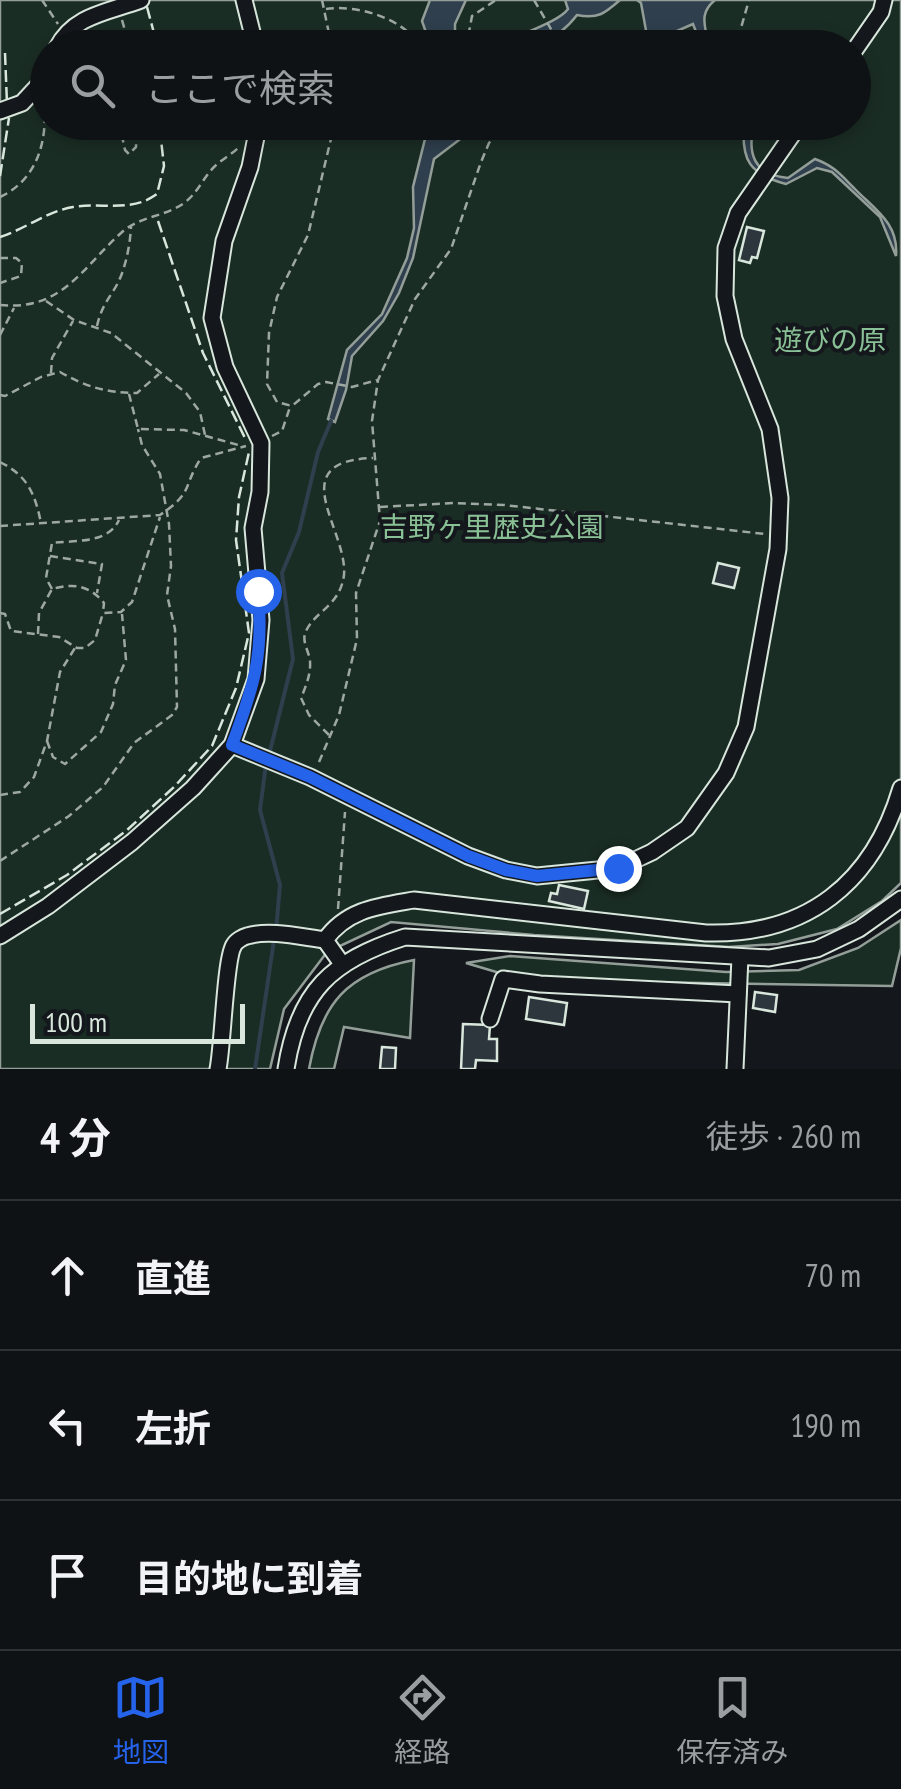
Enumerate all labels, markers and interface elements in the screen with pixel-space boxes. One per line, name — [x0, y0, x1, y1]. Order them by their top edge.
search box — [30, 30, 871, 140]
icon: search — [65, 58, 120, 113]
text: ここで検索 — [145, 63, 335, 112]
park label: 遊びの原 — [774, 321, 886, 358]
park label: 吉野ヶ里歴史公園 — [380, 508, 604, 545]
route start — [236, 569, 282, 615]
route end — [596, 846, 642, 892]
scale bar — [30, 999, 245, 1044]
text: 100 m — [45, 1003, 107, 1040]
text: 4 分 — [40, 1110, 111, 1165]
text: 徒歩 · 260 m — [706, 1115, 861, 1157]
icon: ahead — [40, 1248, 95, 1303]
text: 直進 — [135, 1253, 211, 1302]
text: 70 m — [805, 1254, 861, 1296]
icon: left — [40, 1398, 95, 1453]
text: 左折 — [135, 1403, 211, 1452]
text: 190 m — [790, 1404, 861, 1446]
icon: arrive — [40, 1548, 95, 1603]
text: 目的地に到着 — [135, 1553, 363, 1602]
tab: 地図 — [113, 1670, 169, 1770]
tab: 経路 — [394, 1670, 450, 1770]
tab: 保存済み — [676, 1670, 788, 1770]

